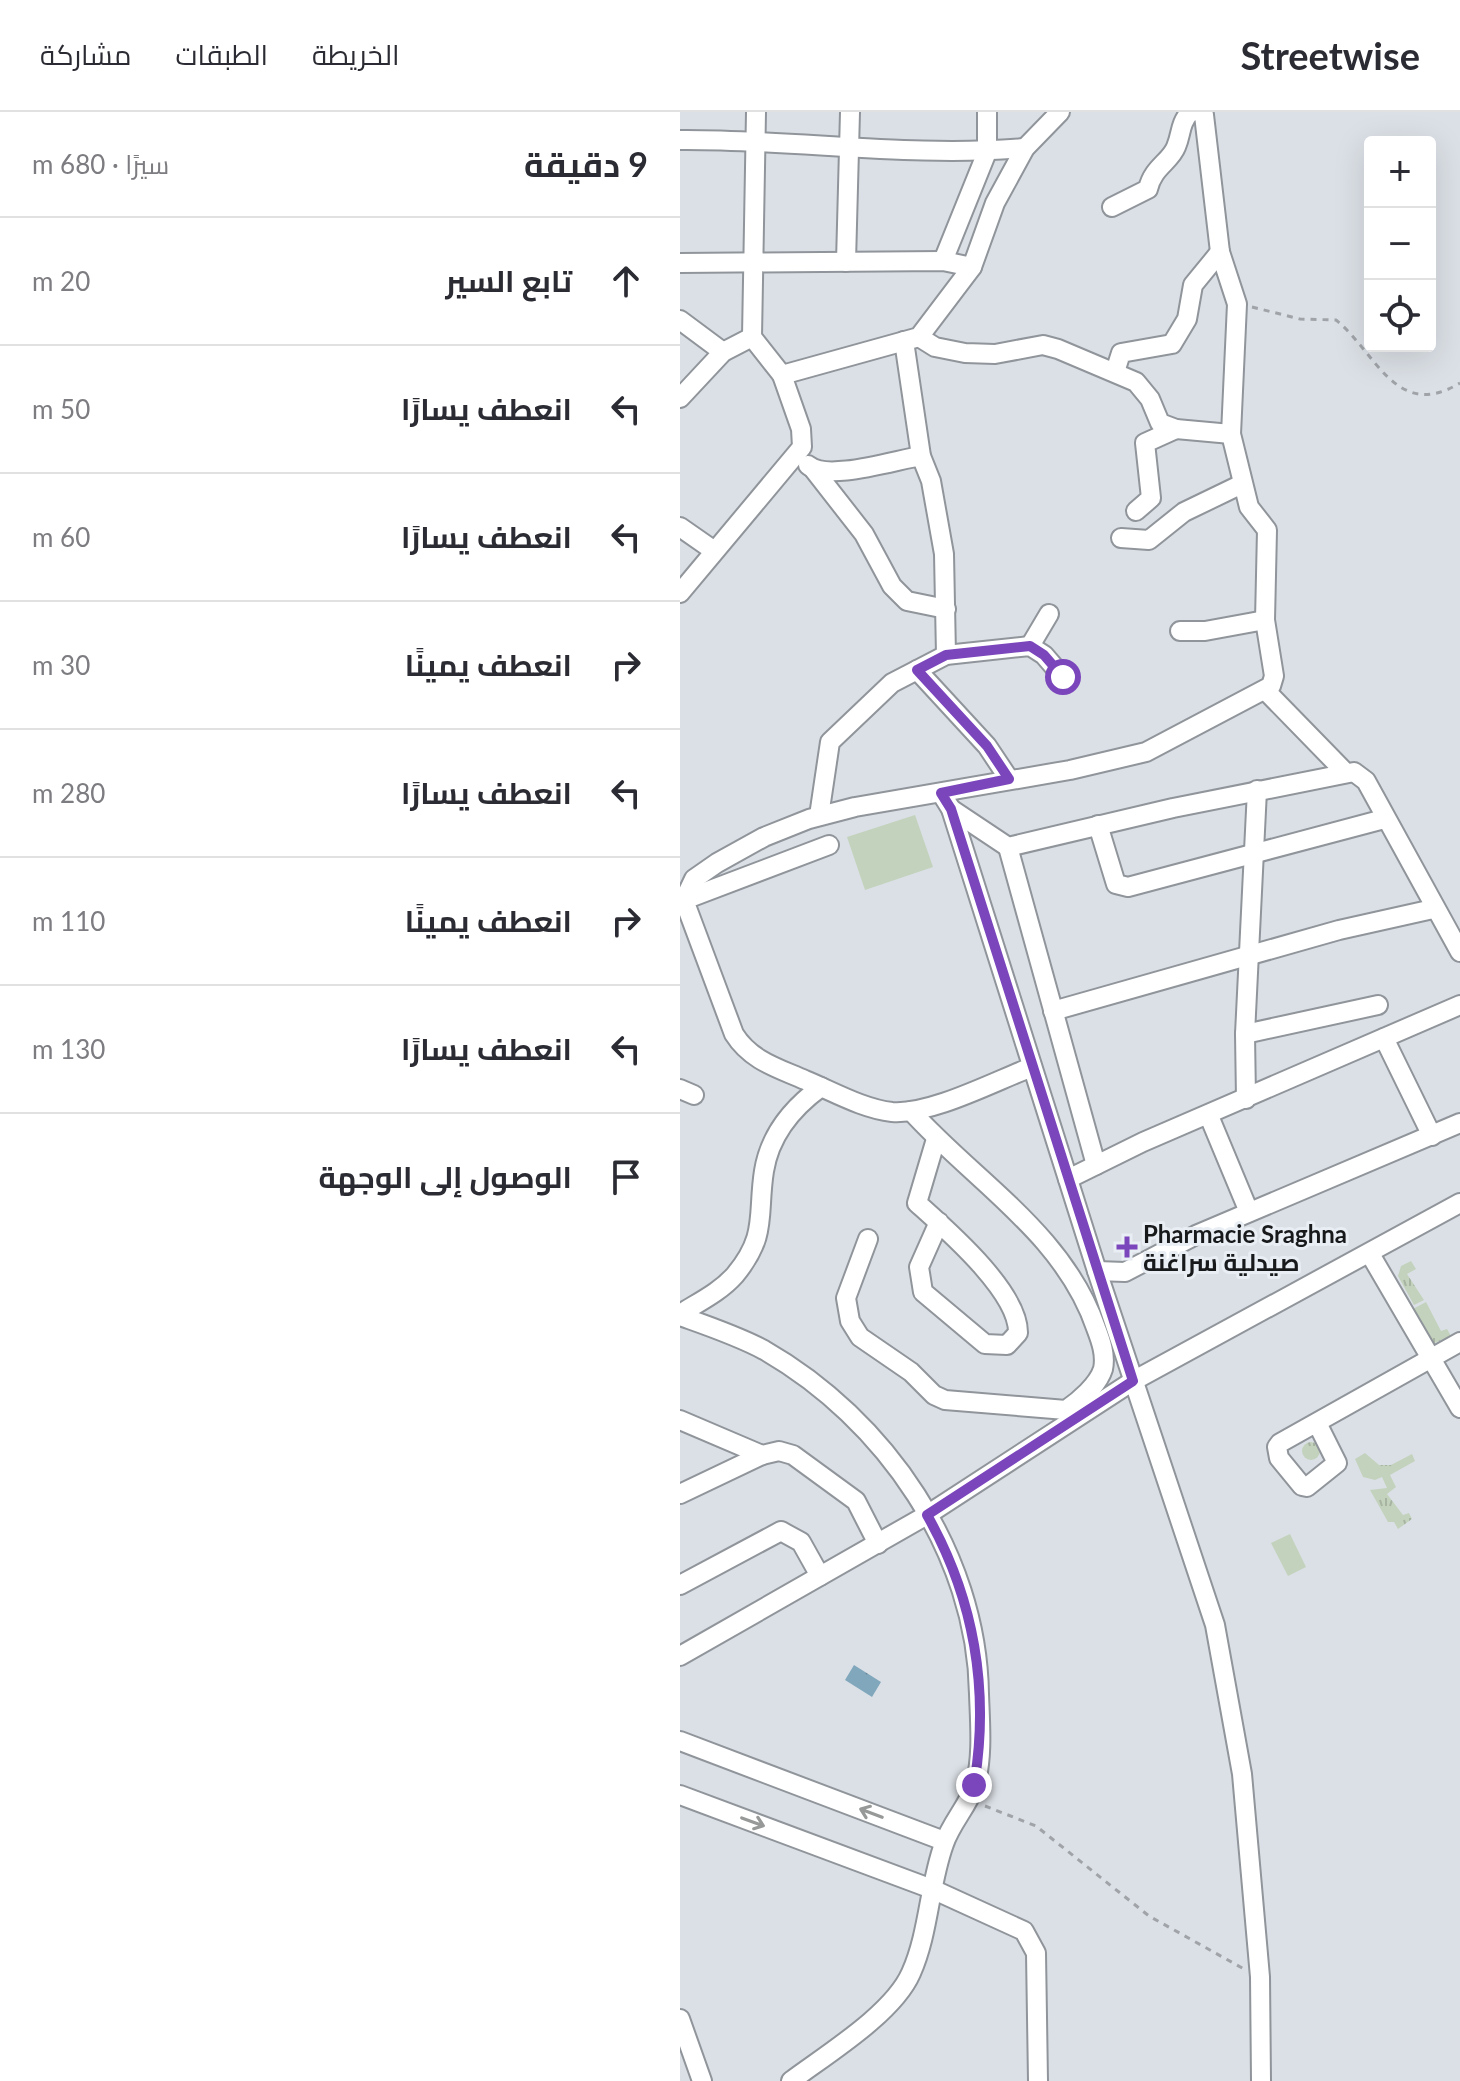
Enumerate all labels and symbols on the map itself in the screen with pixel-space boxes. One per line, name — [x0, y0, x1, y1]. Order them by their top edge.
route start — [1045, 659, 1081, 695]
place label: Pharmacie Sraghna صيدلية سراغنة — [1143, 1219, 1347, 1277]
marker: Pharmacie Sraghna صيدلية سراغنة — [1118, 1238, 1136, 1256]
route end — [956, 1767, 992, 1803]
one-way arrow — [859, 1805, 884, 1819]
one-way arrow — [740, 1816, 765, 1830]

